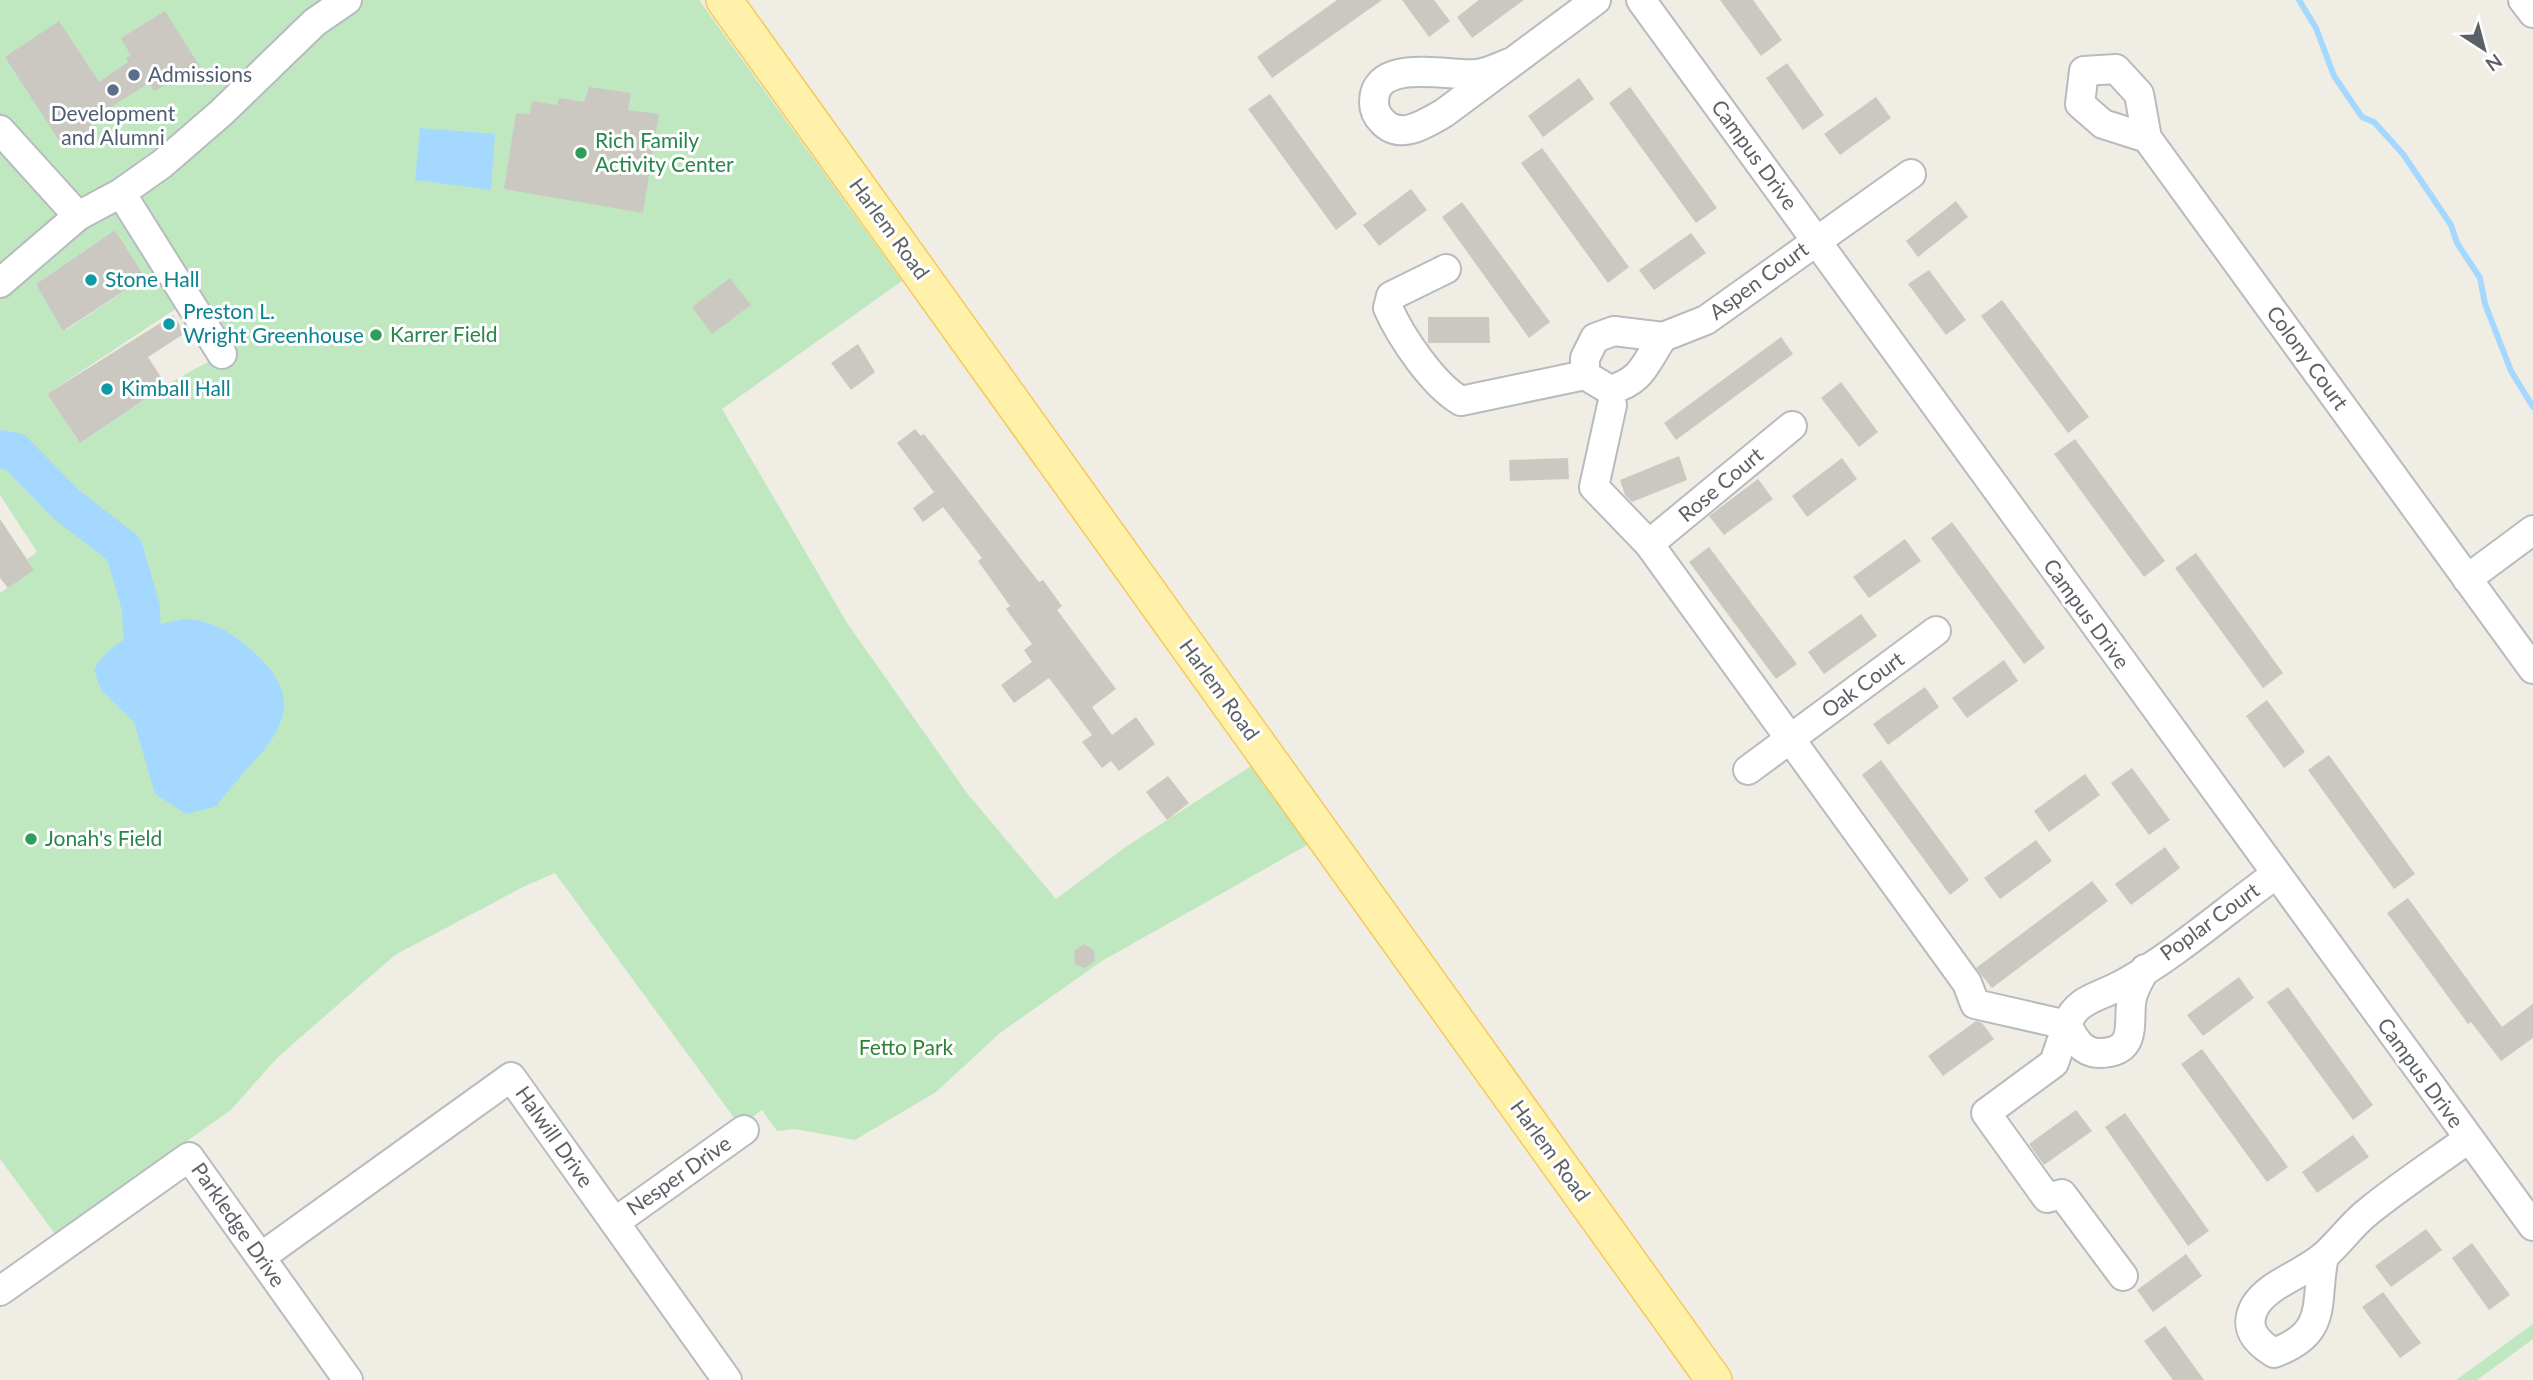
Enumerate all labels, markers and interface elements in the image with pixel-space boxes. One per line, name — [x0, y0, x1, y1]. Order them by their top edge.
north arrow — [2449, 14, 2519, 84]
text: N — [2482, 50, 2507, 77]
place label: Admissions — [148, 61, 252, 86]
marker: Admissions — [126, 67, 142, 83]
marker: Development and Alumni — [105, 82, 121, 98]
street label: Campus Drive — [1707, 94, 1803, 214]
place label: Development and Alumni — [51, 100, 176, 149]
place label: Rich Family Activity Center — [595, 127, 734, 176]
marker: Rich Family Activity Center — [573, 145, 589, 161]
street label: Harlem Road — [845, 173, 935, 284]
street label: Aspen Court — [1704, 235, 1813, 324]
place label: Stone Hall — [105, 266, 200, 291]
marker: Stone Hall — [83, 272, 99, 288]
place label: Preston L. Wright Greenhouse — [183, 298, 364, 347]
street label: Colony Court — [2262, 300, 2355, 414]
marker: Preston L. Wright Greenhouse — [161, 316, 177, 332]
place label: Karrer Field — [390, 321, 498, 346]
marker: Karrer Field — [368, 327, 384, 343]
place label: Kimball Hall — [121, 375, 231, 400]
marker: Kimball Hall — [99, 381, 115, 397]
street label: Rose Court — [1673, 441, 1768, 526]
street label: Campus Drive — [2039, 553, 2135, 673]
street label: Harlem Road — [1175, 634, 1265, 745]
street label: Oak Court — [1816, 645, 1909, 722]
place label: Jonah's Field — [45, 825, 162, 850]
marker: Jonah's Field — [23, 831, 39, 847]
street label: Poplar Court — [2155, 876, 2264, 965]
street label: Campus Drive — [2373, 1012, 2469, 1132]
park label: Fetto Park — [859, 1034, 954, 1059]
street label: Halwill Drive — [511, 1081, 599, 1192]
street label: Harlem Road — [1506, 1095, 1596, 1206]
street label: Nesper Drive — [621, 1130, 735, 1220]
street label: Parkledge Drive — [187, 1157, 291, 1291]

